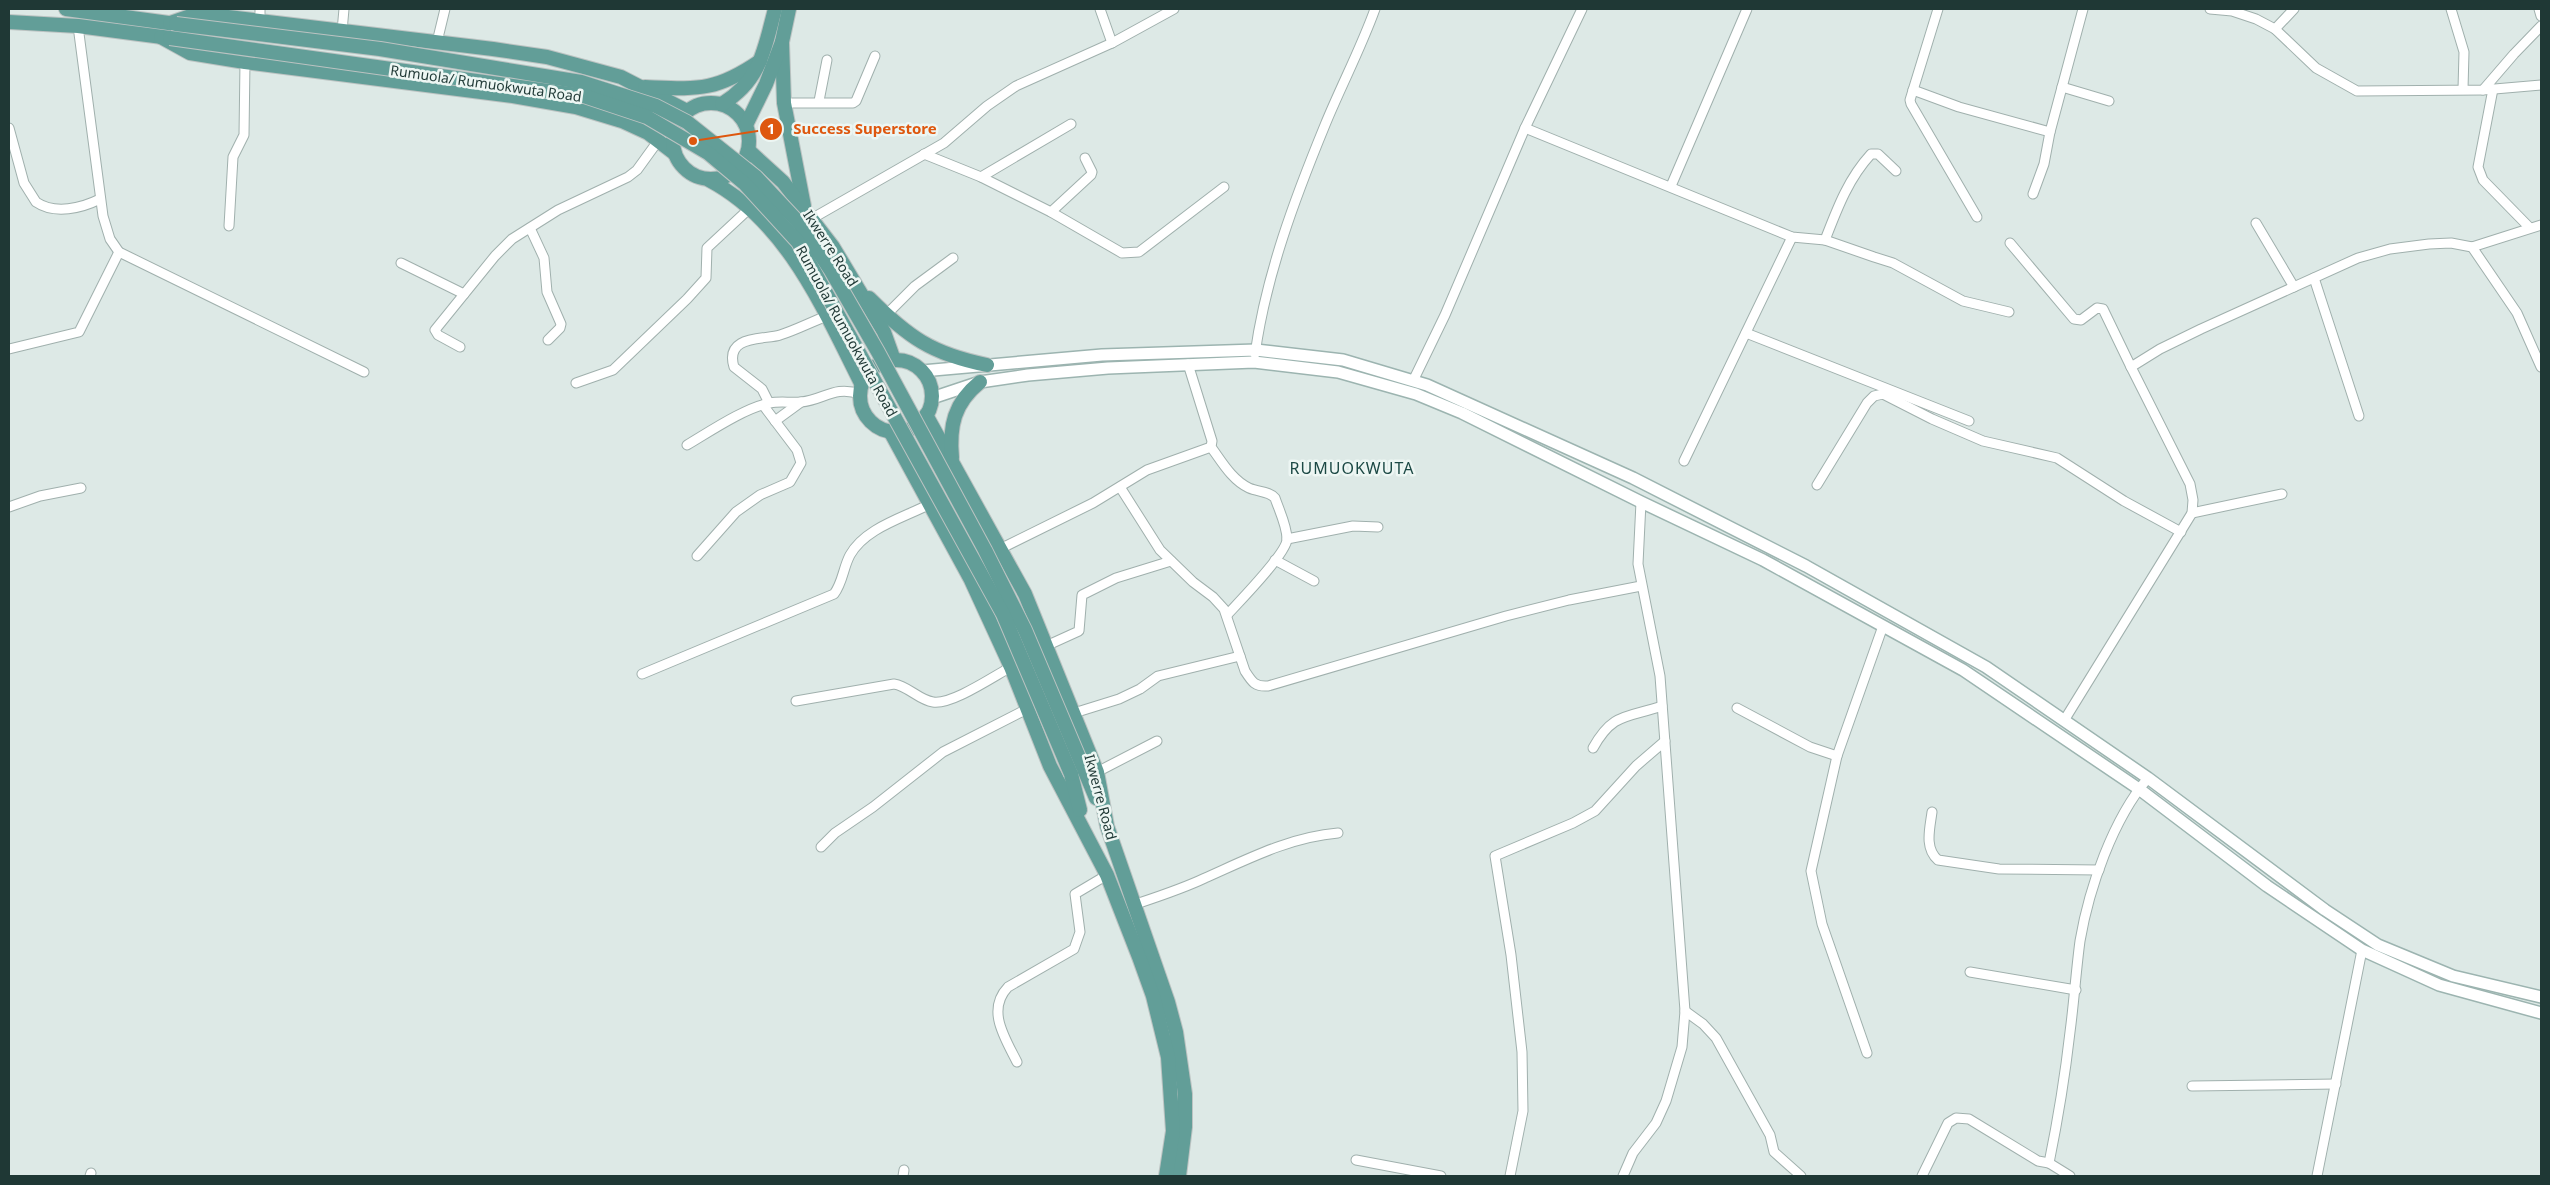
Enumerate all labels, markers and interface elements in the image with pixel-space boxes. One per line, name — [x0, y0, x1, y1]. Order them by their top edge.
street label: Rumuola/ Rumuokwuta Road — [389, 60, 583, 106]
callout: Success Superstore — [759, 114, 947, 144]
text: 1 — [767, 118, 775, 138]
text: Success Superstore — [793, 118, 937, 138]
street label: Ikwerre Road — [799, 206, 863, 290]
street label: Rumuola/ Rumuokwuta Road — [792, 242, 902, 420]
district label: RUMUOKWUTA — [1290, 457, 1414, 479]
street label: Ikwerre Road — [1080, 752, 1122, 842]

